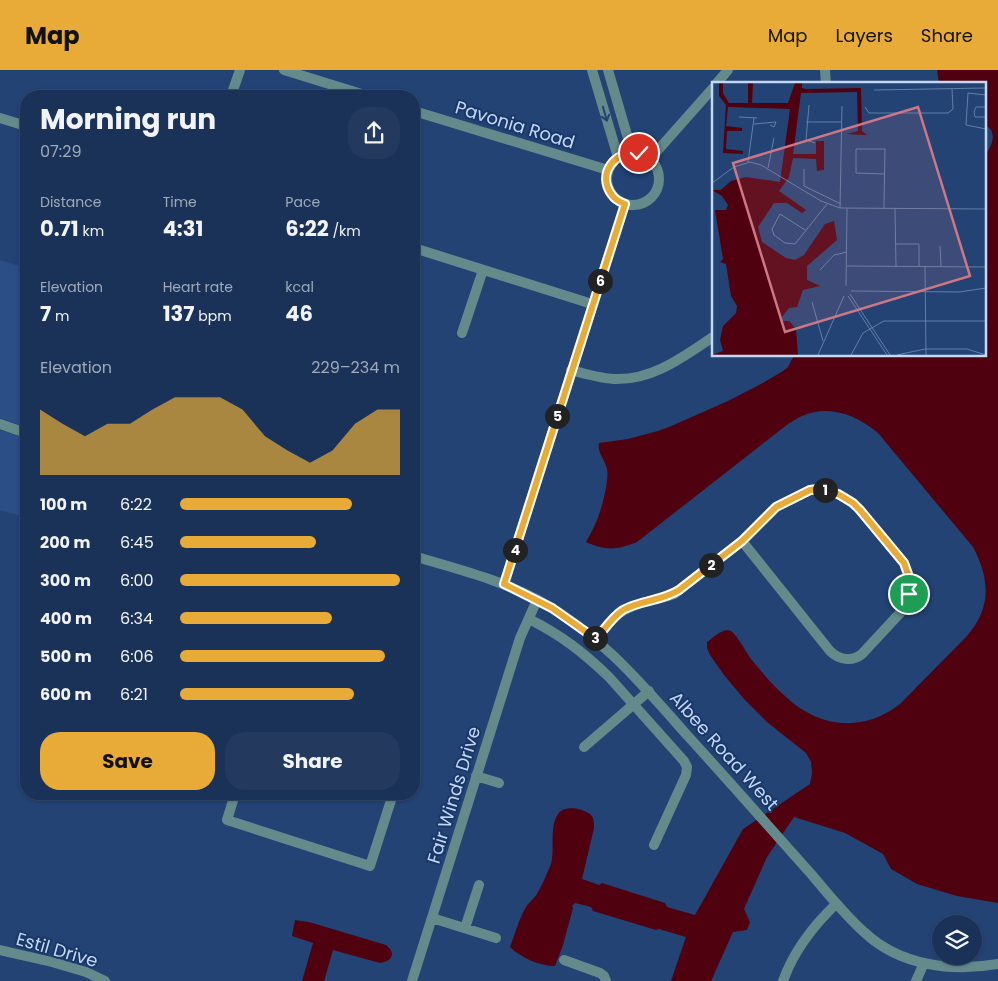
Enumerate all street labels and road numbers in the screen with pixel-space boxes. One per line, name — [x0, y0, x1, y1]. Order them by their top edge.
street label: Pavonia Road — [452, 94, 578, 155]
street label: Albee Road West — [664, 686, 785, 816]
street label: Fair Winds Drive — [421, 723, 486, 867]
street label: Estil Drive — [13, 926, 101, 973]

